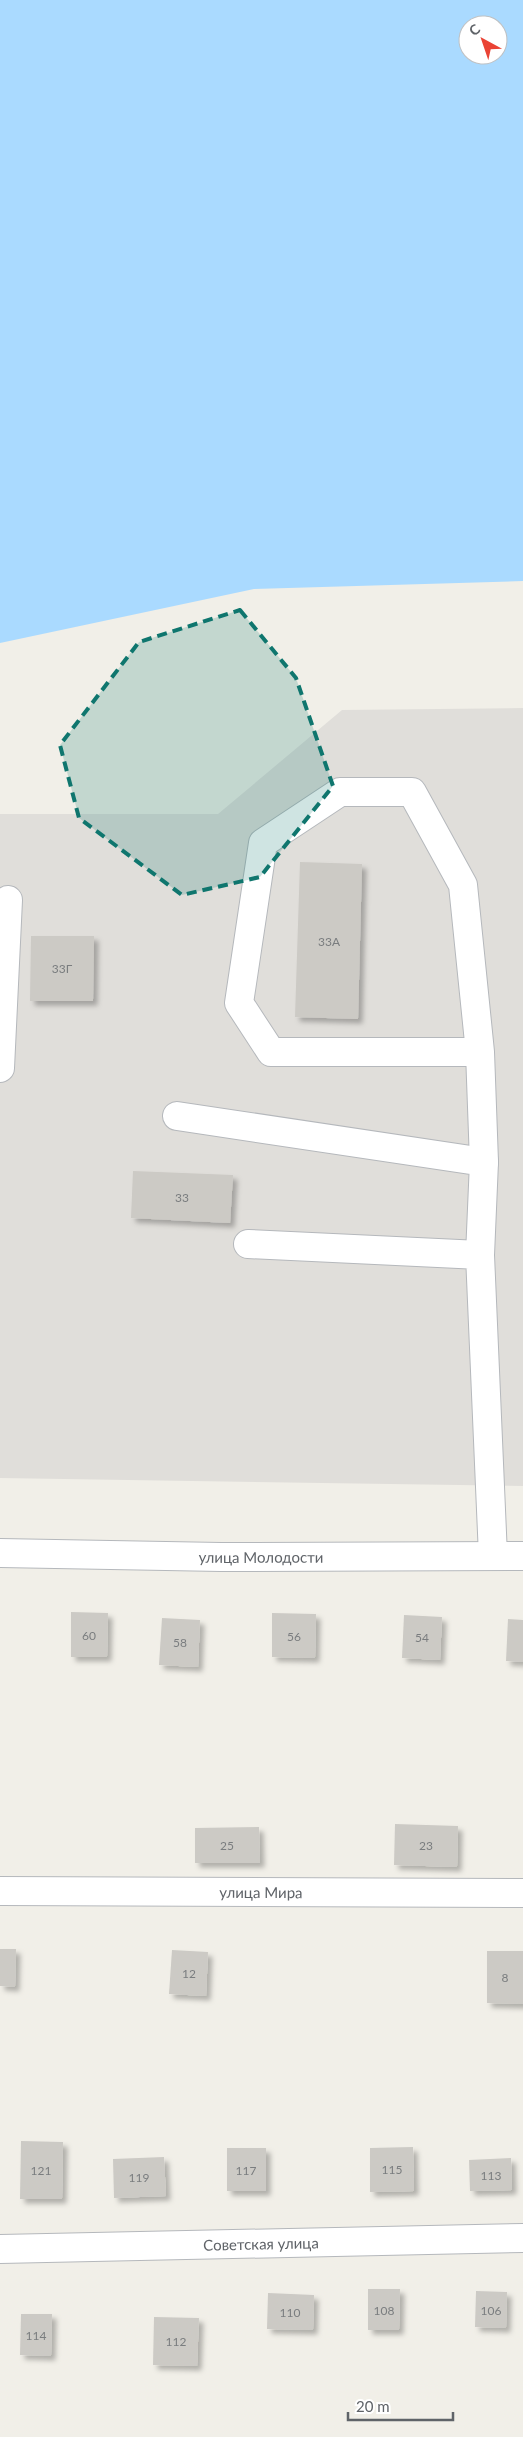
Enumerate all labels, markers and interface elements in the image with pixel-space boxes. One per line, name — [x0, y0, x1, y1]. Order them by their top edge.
north arrow — [458, 15, 508, 65]
text: С — [465, 20, 484, 39]
house number: 33А — [318, 934, 341, 949]
house number: 33Г — [52, 961, 73, 976]
house number: 33 — [175, 1190, 189, 1205]
street label: улица Молодости — [198, 1548, 323, 1566]
house number: 60 — [82, 1628, 96, 1643]
house number: 56 — [287, 1629, 301, 1644]
house number: 54 — [415, 1630, 429, 1645]
house number: 58 — [173, 1635, 187, 1650]
house number: 25 — [220, 1838, 234, 1853]
house number: 23 — [419, 1838, 433, 1853]
street label: улица Мира — [219, 1883, 303, 1901]
house number: 12 — [182, 1966, 196, 1981]
house number: 8 — [502, 1970, 509, 1985]
house number: 115 — [382, 2162, 402, 2177]
house number: 121 — [31, 2163, 51, 2178]
house number: 117 — [236, 2163, 256, 2178]
house number: 113 — [481, 2168, 501, 2183]
house number: 119 — [129, 2170, 149, 2185]
street label: Советская улица — [203, 2233, 319, 2254]
house number: 108 — [374, 2303, 394, 2318]
house number: 106 — [481, 2303, 501, 2318]
house number: 110 — [280, 2305, 300, 2320]
house number: 114 — [26, 2328, 46, 2343]
house number: 112 — [166, 2334, 186, 2349]
scale bar — [348, 2390, 453, 2422]
text: 20 m — [356, 2397, 390, 2415]

